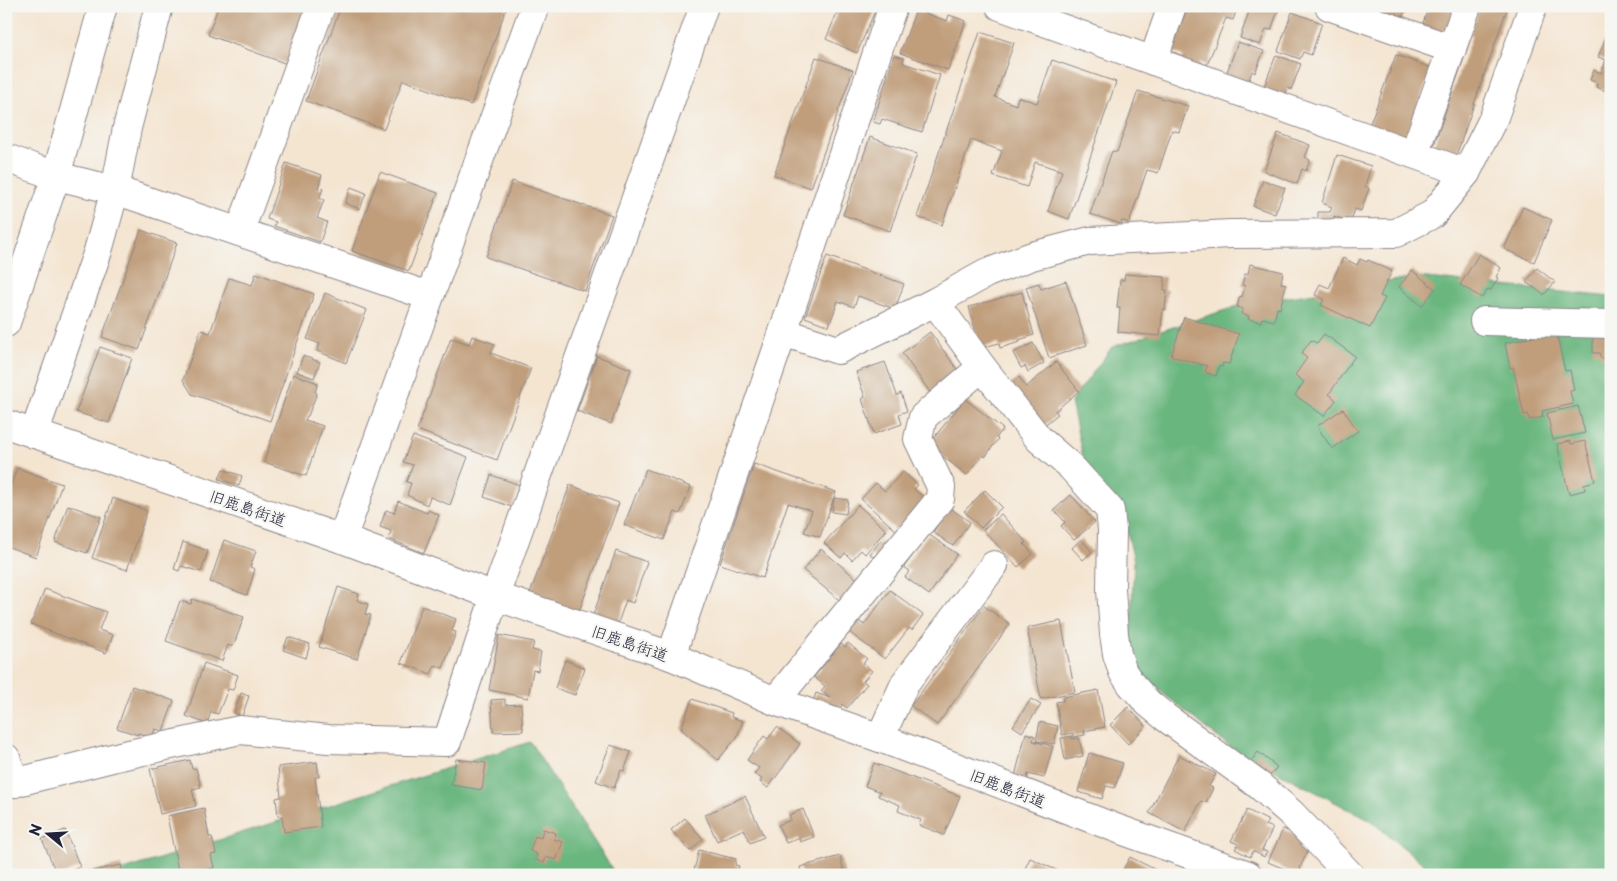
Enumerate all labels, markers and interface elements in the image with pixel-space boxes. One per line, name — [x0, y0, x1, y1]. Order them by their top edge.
street label: 旧鹿島街道 — [206, 483, 290, 531]
street label: 旧鹿島街道 — [588, 618, 672, 666]
street label: 旧鹿島街道 — [966, 761, 1050, 813]
north arrow — [22, 808, 72, 858]
text: N — [23, 821, 47, 838]

